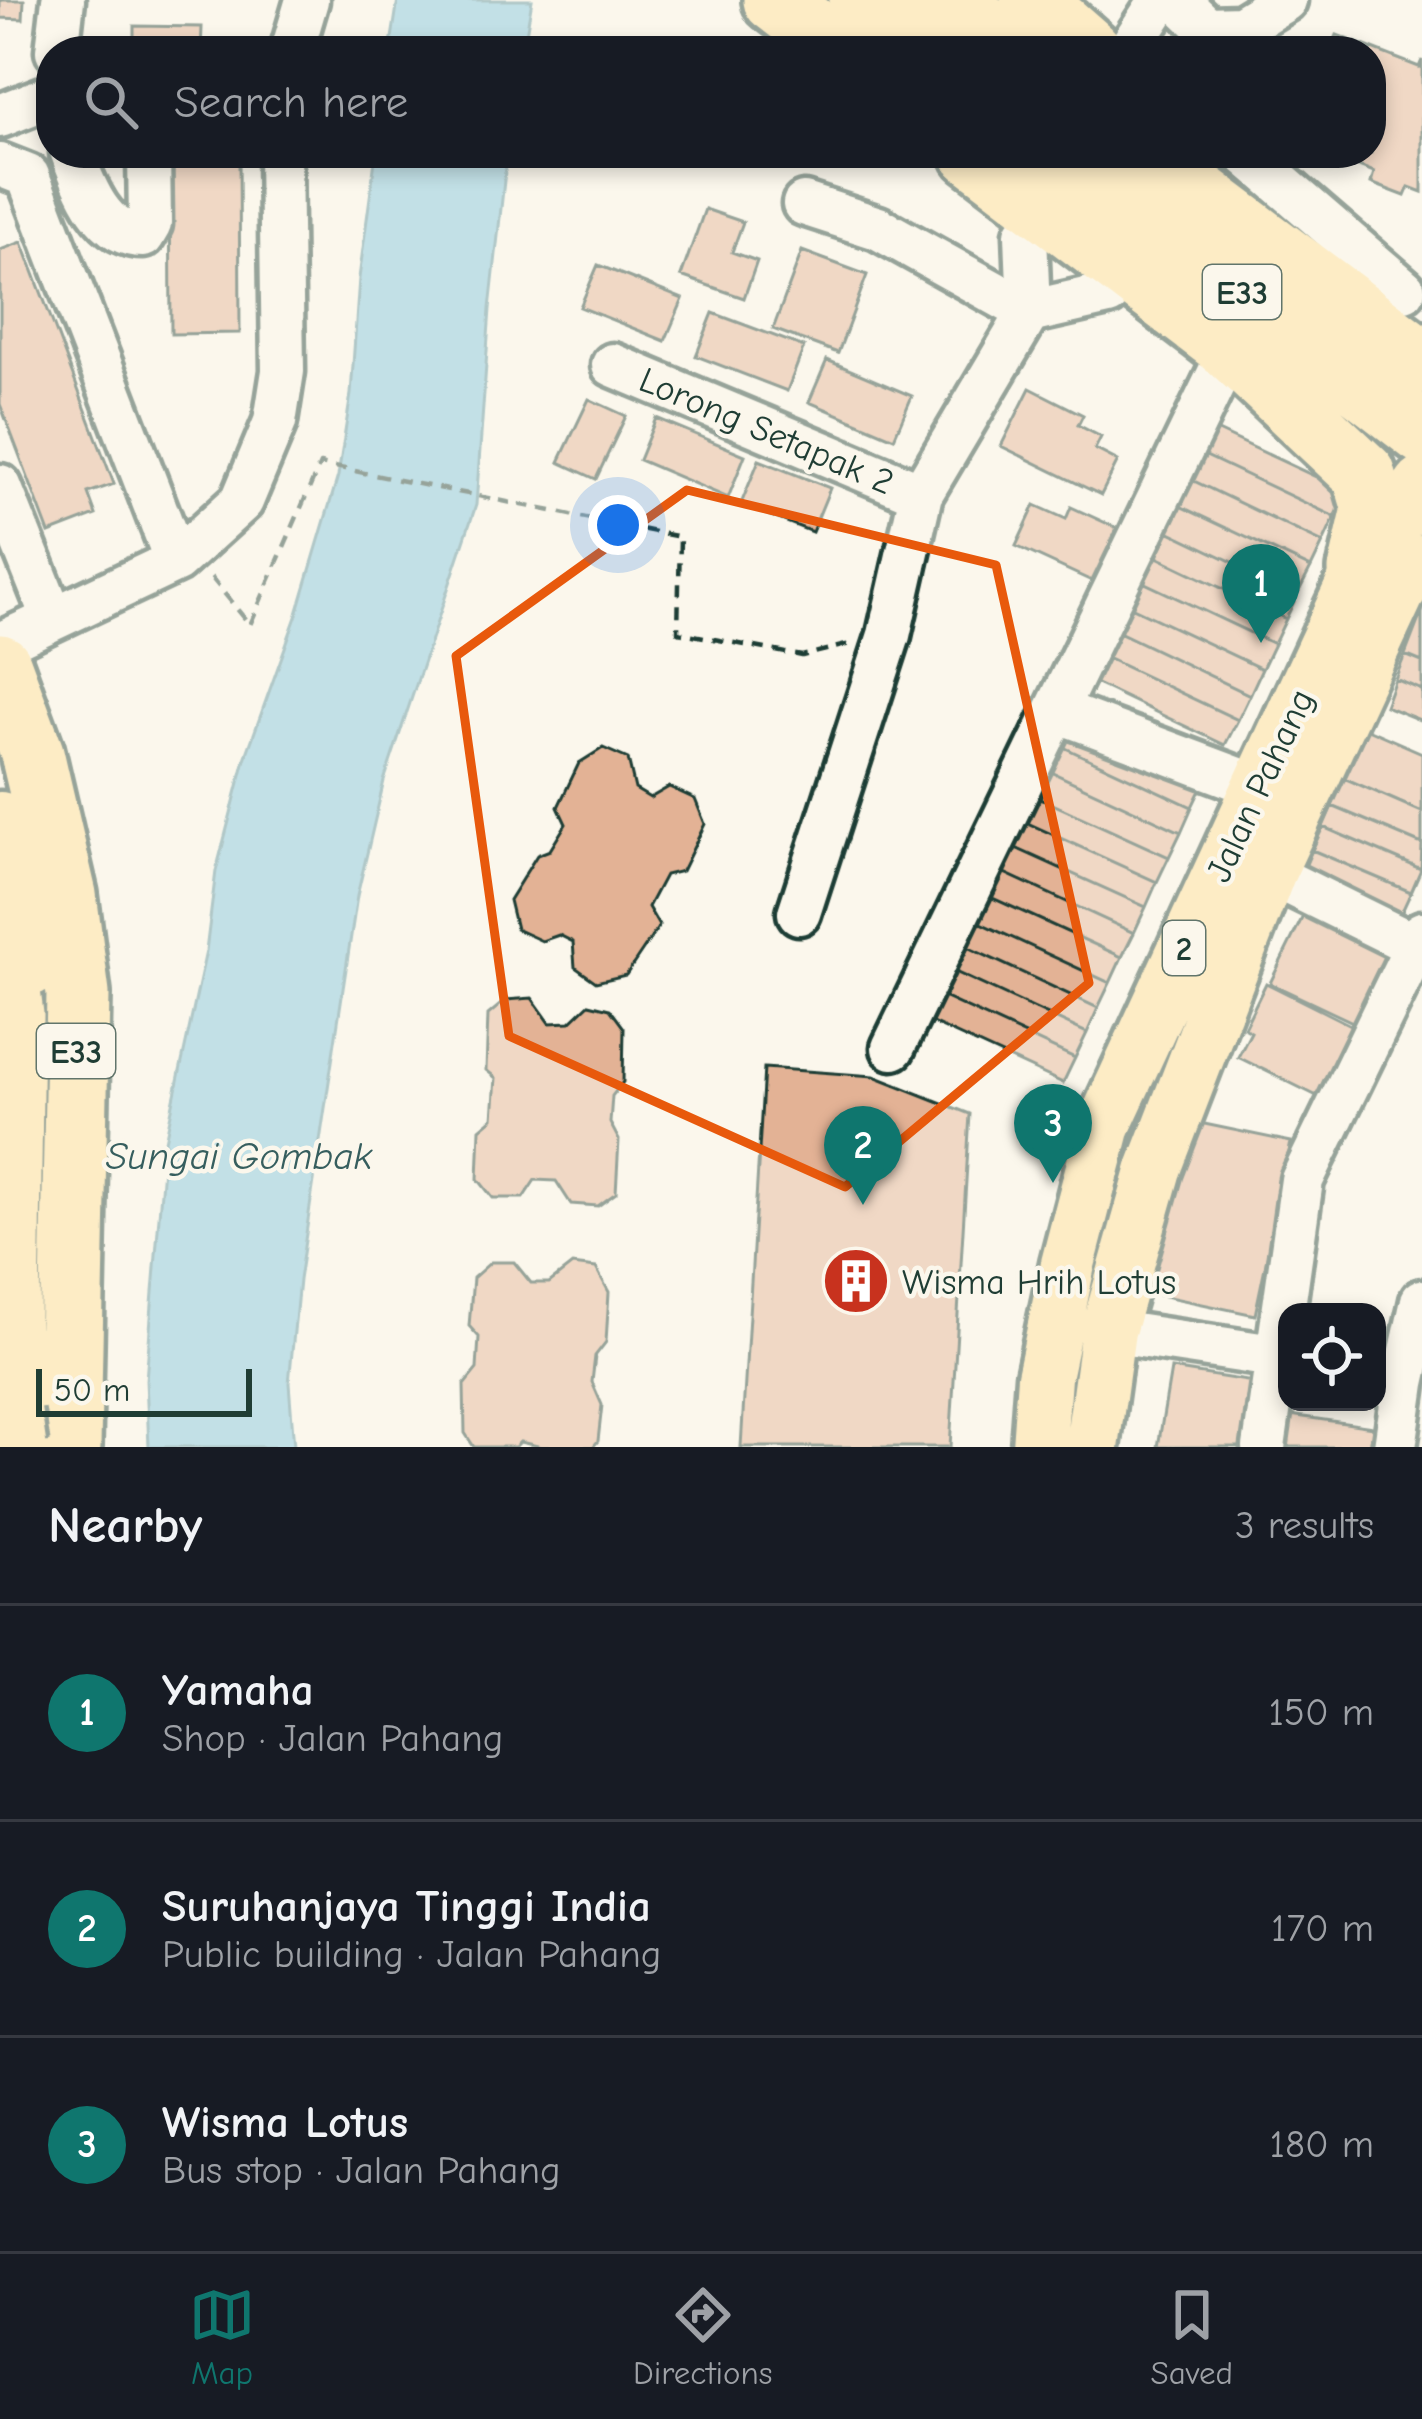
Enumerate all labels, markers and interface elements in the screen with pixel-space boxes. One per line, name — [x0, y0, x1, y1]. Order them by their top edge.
search box — [36, 36, 1386, 168]
icon: search — [78, 69, 144, 135]
text: Search here — [174, 76, 408, 128]
road number: E33 — [1203, 265, 1281, 319]
street label: Lorong Setapak 2 — [633, 359, 900, 503]
your location — [588, 495, 648, 555]
pin: 1 — [1222, 544, 1300, 643]
street label: Jalan Pahang — [1198, 683, 1323, 888]
road number: 2 — [1163, 921, 1205, 975]
road number: E33 — [37, 1024, 115, 1078]
pin: 3 — [1014, 1084, 1092, 1183]
pin: 2 — [824, 1106, 902, 1205]
water label: Sungai Gombak — [106, 1134, 373, 1179]
building icon: Wisma Hrih Lotus — [821, 1246, 891, 1316]
place label: Wisma Hrih Lotus — [902, 1262, 1176, 1303]
map controls — [1278, 1303, 1386, 1411]
button: locate — [1278, 1303, 1386, 1411]
scale bar — [36, 1363, 252, 1416]
text: 50 m — [54, 1371, 130, 1409]
text: Nearby — [48, 1496, 202, 1555]
text: 3 results — [1235, 1503, 1374, 1548]
text: Yamaha — [162, 1664, 314, 1716]
text: 1 — [79, 1690, 95, 1735]
text: 150 m — [1268, 1690, 1374, 1735]
text: Shop · Jalan Pahang — [162, 1716, 503, 1761]
text: Suruhanjaya Tinggi India — [162, 1880, 651, 1932]
text: 2 — [77, 1906, 97, 1951]
text: 170 m — [1271, 1906, 1374, 1951]
text: Public building · Jalan Pahang — [162, 1932, 662, 1977]
text: Wisma Lotus — [162, 2096, 408, 2148]
text: 3 — [77, 2122, 97, 2167]
text: 180 m — [1269, 2122, 1374, 2167]
text: Bus stop · Jalan Pahang — [162, 2148, 561, 2193]
tab: Map — [189, 2282, 255, 2392]
tab: Directions — [633, 2282, 773, 2392]
tab: Saved — [1151, 2282, 1233, 2392]

